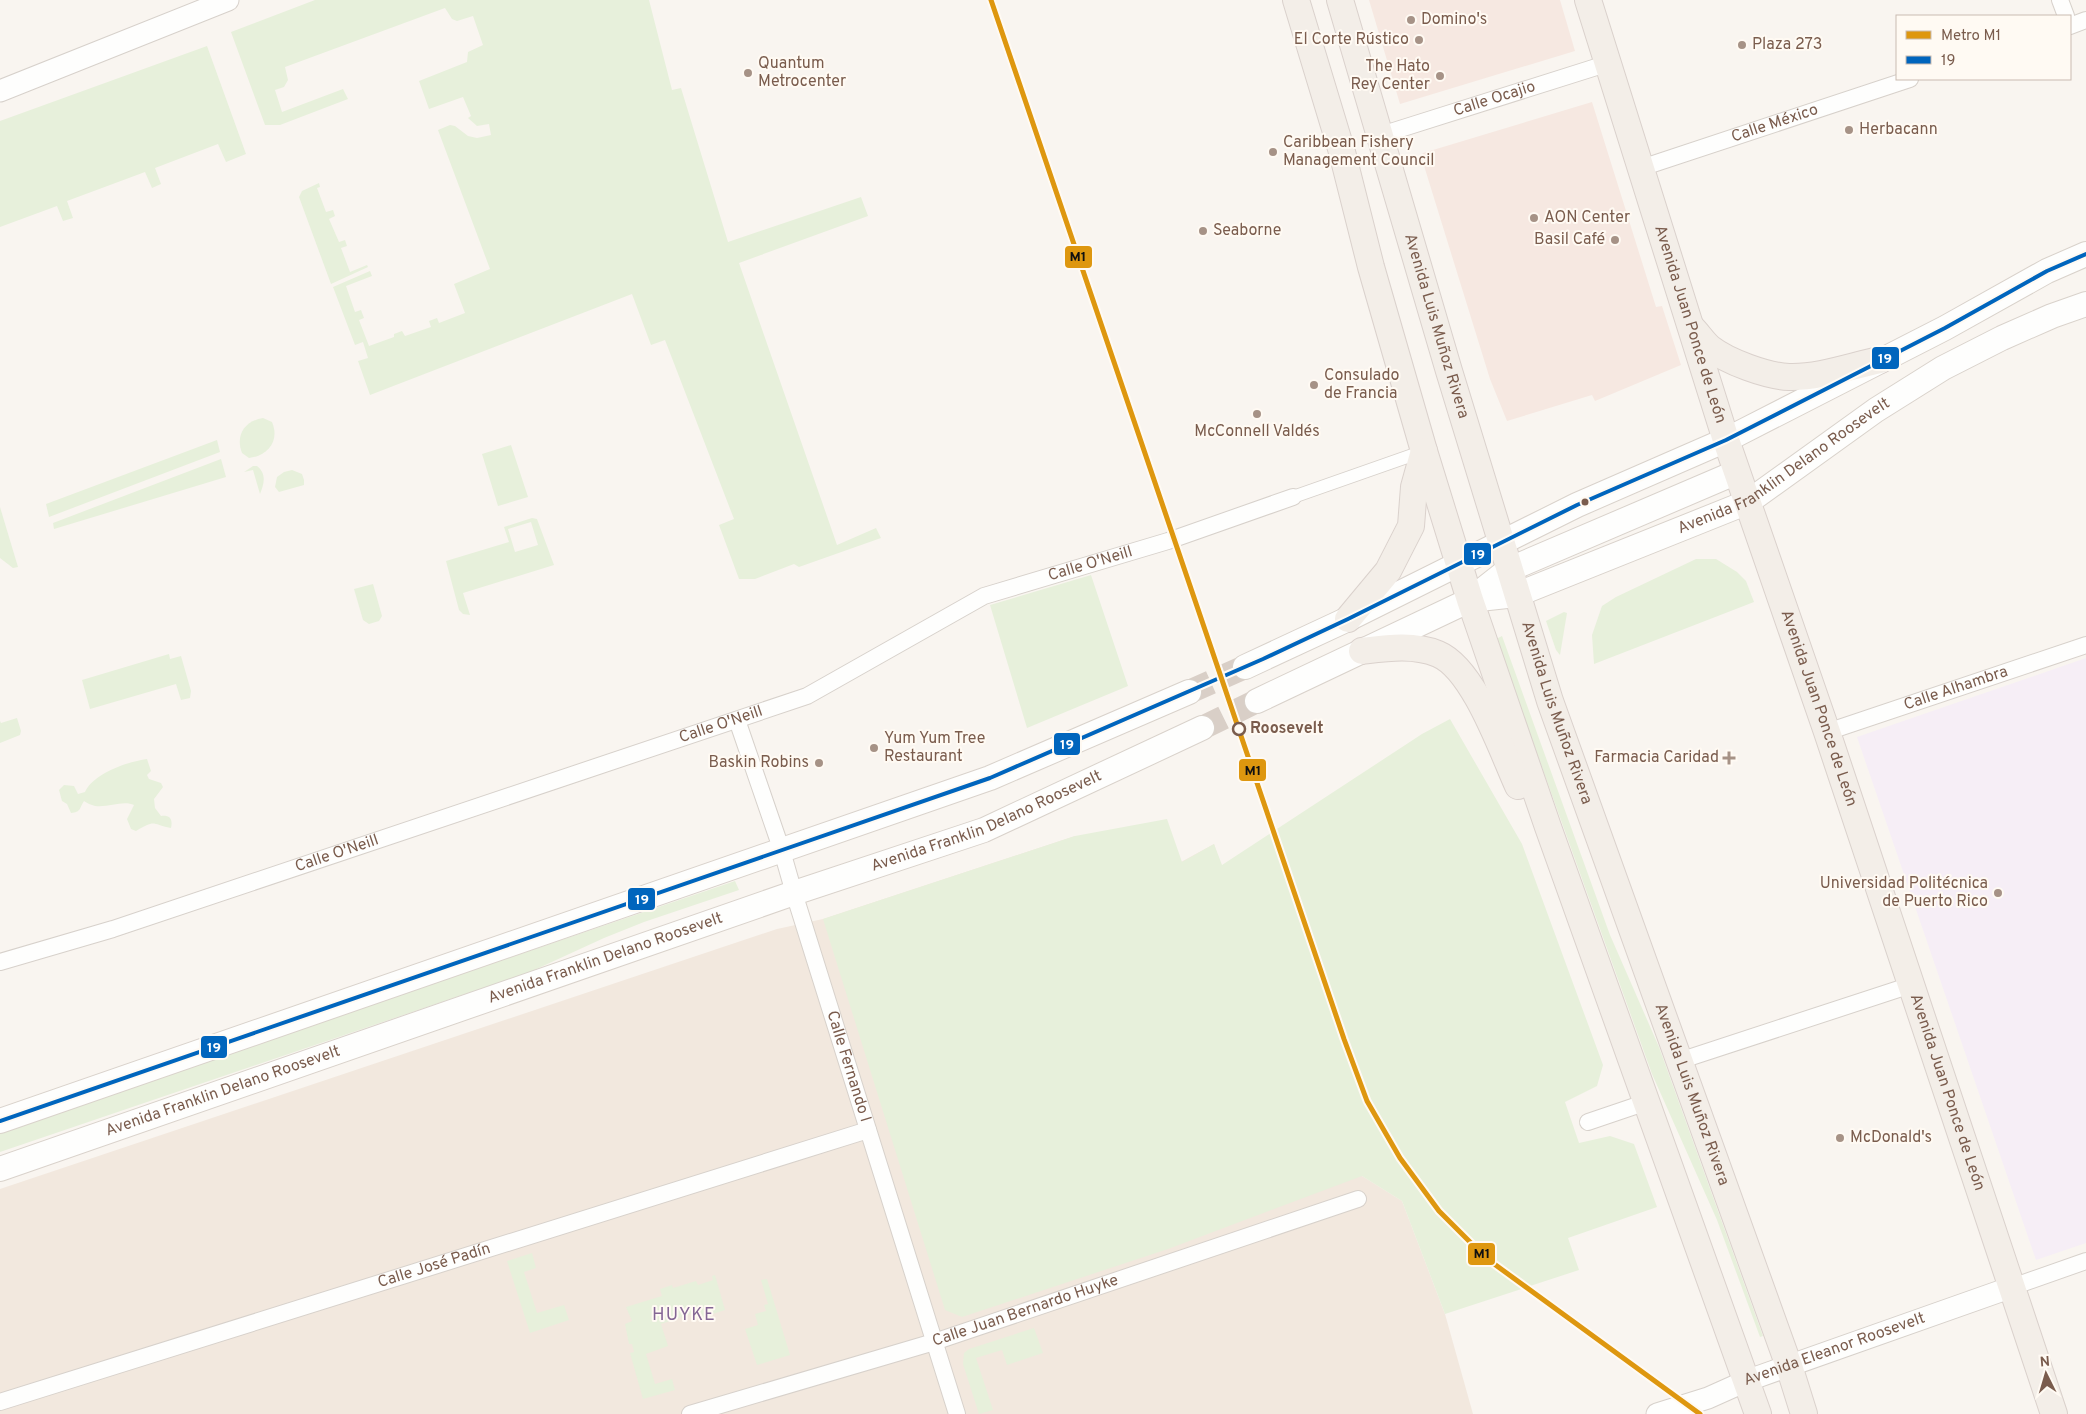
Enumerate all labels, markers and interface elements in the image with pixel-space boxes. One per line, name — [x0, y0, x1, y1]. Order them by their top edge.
place label: Domino's — [1421, 10, 1487, 30]
marker: Domino's — [1405, 14, 1417, 26]
legend — [1896, 15, 2071, 80]
text: Metro M1 — [1941, 27, 2001, 46]
place label: El Corte Rústico — [1294, 30, 1409, 50]
marker: El Corte Rústico — [1413, 34, 1425, 46]
place label: Plaza 273 — [1752, 35, 1822, 55]
marker: Plaza 273 — [1736, 39, 1748, 51]
text: 19 — [1941, 52, 1956, 71]
place label: Quantum Metrocenter — [758, 54, 846, 92]
place label: The Hato Rey Center — [1350, 57, 1430, 95]
marker: Quantum Metrocenter — [742, 67, 754, 79]
marker: The Hato Rey Center — [1434, 70, 1446, 82]
street label: Calle Ocajio — [1451, 77, 1538, 121]
street label: Calle México — [1729, 100, 1821, 147]
place label: Herbacann — [1859, 120, 1938, 140]
marker: Herbacann — [1843, 124, 1855, 136]
place label: Caribbean Fishery Management Council — [1283, 133, 1435, 171]
marker: Caribbean Fishery Management Council — [1267, 146, 1279, 158]
place label: AON Center — [1544, 208, 1630, 228]
marker: AON Center — [1528, 212, 1540, 224]
place label: Seaborne — [1213, 221, 1281, 241]
street label: Avenida Juan Ponce de León — [1649, 223, 1730, 426]
marker: Seaborne — [1197, 225, 1209, 237]
place label: Basil Café — [1534, 230, 1605, 250]
street label: Avenida Luis Muñoz Rivera — [1399, 231, 1473, 421]
marker: Basil Café — [1609, 234, 1621, 246]
line badge: M1 — [1064, 245, 1093, 269]
text: M1 — [1070, 249, 1086, 266]
line badge: 19 — [1871, 346, 1900, 370]
text: 19 — [1878, 351, 1892, 368]
place label: Consulado de Francia — [1324, 366, 1399, 404]
marker: Consulado de Francia — [1308, 379, 1320, 391]
street label: Avenida Franklin Delano Roosevelt — [1675, 394, 1894, 539]
marker: McConnell Valdés — [1251, 408, 1263, 420]
place label: McConnell Valdés — [1194, 422, 1320, 442]
unlabelled marker — [1580, 497, 1590, 507]
street label: Calle O'Neill — [1046, 542, 1135, 586]
line badge: 19 — [1463, 542, 1492, 566]
text: 19 — [1471, 547, 1485, 564]
street label: Avenida Juan Ponce de León — [1776, 607, 1861, 809]
street label: Avenida Luis Muñoz Rivera — [1516, 619, 1596, 807]
street label: Calle Alhambra — [1901, 662, 2011, 715]
street label: Calle O'Neill — [676, 702, 765, 748]
place label: Roosevelt — [1250, 719, 1324, 739]
marker: Roosevelt — [1232, 722, 1246, 736]
place label: Yum Yum Tree Restaurant — [884, 729, 985, 767]
line badge: 19 — [1053, 732, 1081, 756]
text: 19 — [1060, 737, 1074, 754]
marker: Yum Yum Tree Restaurant — [868, 742, 880, 754]
place label: Farmacia Caridad — [1594, 748, 1719, 768]
marker: Farmacia Caridad — [1723, 752, 1735, 764]
place label: Baskin Robins — [708, 753, 809, 773]
marker: Baskin Robins — [813, 757, 825, 769]
line badge: M1 — [1238, 758, 1267, 782]
text: M1 — [1245, 763, 1261, 780]
street label: Avenida Franklin Delano Roosevelt — [868, 766, 1105, 877]
street label: Calle O'Neill — [292, 830, 381, 877]
place label: Universidad Politécnica de Puerto Rico — [1820, 874, 1988, 912]
line badge: 19 — [627, 887, 656, 911]
marker: Universidad Politécnica de Puerto Rico — [1992, 887, 2004, 899]
text: 19 — [635, 892, 649, 909]
street label: Avenida Franklin Delano Roosevelt — [485, 909, 725, 1009]
street label: Avenida Juan Ponce de León — [1905, 991, 1989, 1194]
street label: Avenida Luis Muñoz Rivera — [1650, 1001, 1733, 1188]
street label: Calle Fernando I — [822, 1008, 875, 1125]
line badge: 19 — [200, 1035, 228, 1059]
text: 19 — [207, 1040, 221, 1057]
street label: Avenida Franklin Delano Roosevelt — [103, 1041, 343, 1142]
place label: McDonald's — [1850, 1128, 1932, 1148]
marker: McDonald's — [1834, 1132, 1846, 1144]
street label: Calle José Padín — [375, 1239, 493, 1293]
line badge: M1 — [1467, 1242, 1496, 1266]
text: M1 — [1474, 1246, 1490, 1263]
street label: Calle Juan Bernardo Huyke — [930, 1270, 1121, 1352]
district label: HUYKE — [652, 1304, 716, 1327]
street label: Avenida Eleanor Roosevelt — [1741, 1308, 1928, 1391]
north arrow — [2021, 1349, 2071, 1399]
text: N — [2039, 1354, 2051, 1371]

